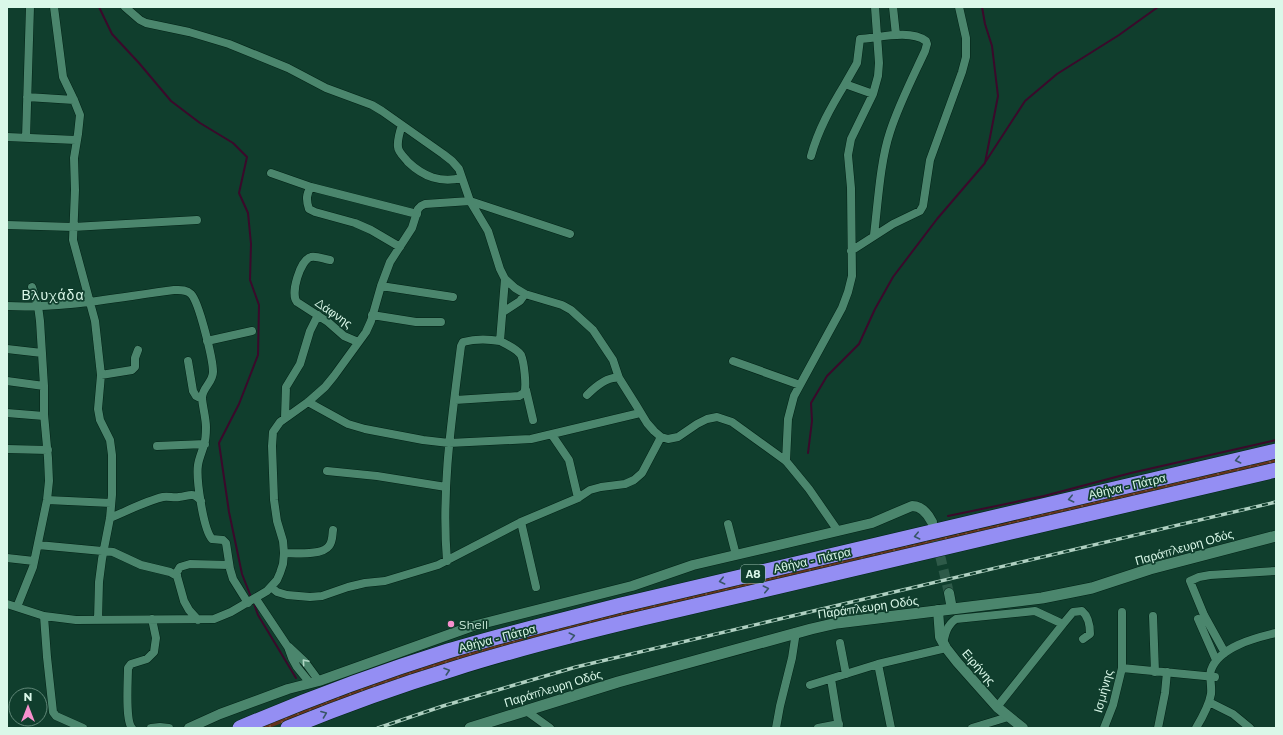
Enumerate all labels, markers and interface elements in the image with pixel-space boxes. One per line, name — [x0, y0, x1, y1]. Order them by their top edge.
district label: Βλυχάδα — [21, 286, 85, 304]
street label: Δάφνης — [313, 295, 356, 331]
one-way arrow — [1235, 456, 1241, 464]
street label: Αθήνα - Πάτρα — [1087, 470, 1167, 502]
one-way arrow — [1067, 495, 1074, 503]
street label: Παράπλευρη Οδός — [1133, 526, 1235, 568]
one-way arrow — [914, 531, 920, 539]
street label: Αθήνα - Πάτρα — [772, 544, 852, 576]
road number: Α8 — [741, 565, 765, 583]
one-way arrow — [719, 577, 725, 585]
one-way arrow — [763, 586, 770, 594]
street label: Παράπλευρη Οδός — [817, 592, 920, 621]
place label: Shell — [459, 617, 488, 632]
marker: Shell — [446, 619, 456, 629]
street label: Αθήνα - Πάτρα — [457, 620, 537, 656]
one-way arrow — [568, 632, 575, 641]
street label: Ειρήνης — [959, 646, 999, 688]
one-way arrow — [302, 660, 309, 667]
street label: Παράπλευρη Οδός — [502, 666, 604, 710]
one-way arrow — [443, 667, 450, 675]
street label: Ισμήνης — [1090, 668, 1116, 714]
north arrow — [8, 687, 48, 727]
text: N — [24, 690, 32, 704]
one-way arrow — [321, 710, 328, 718]

